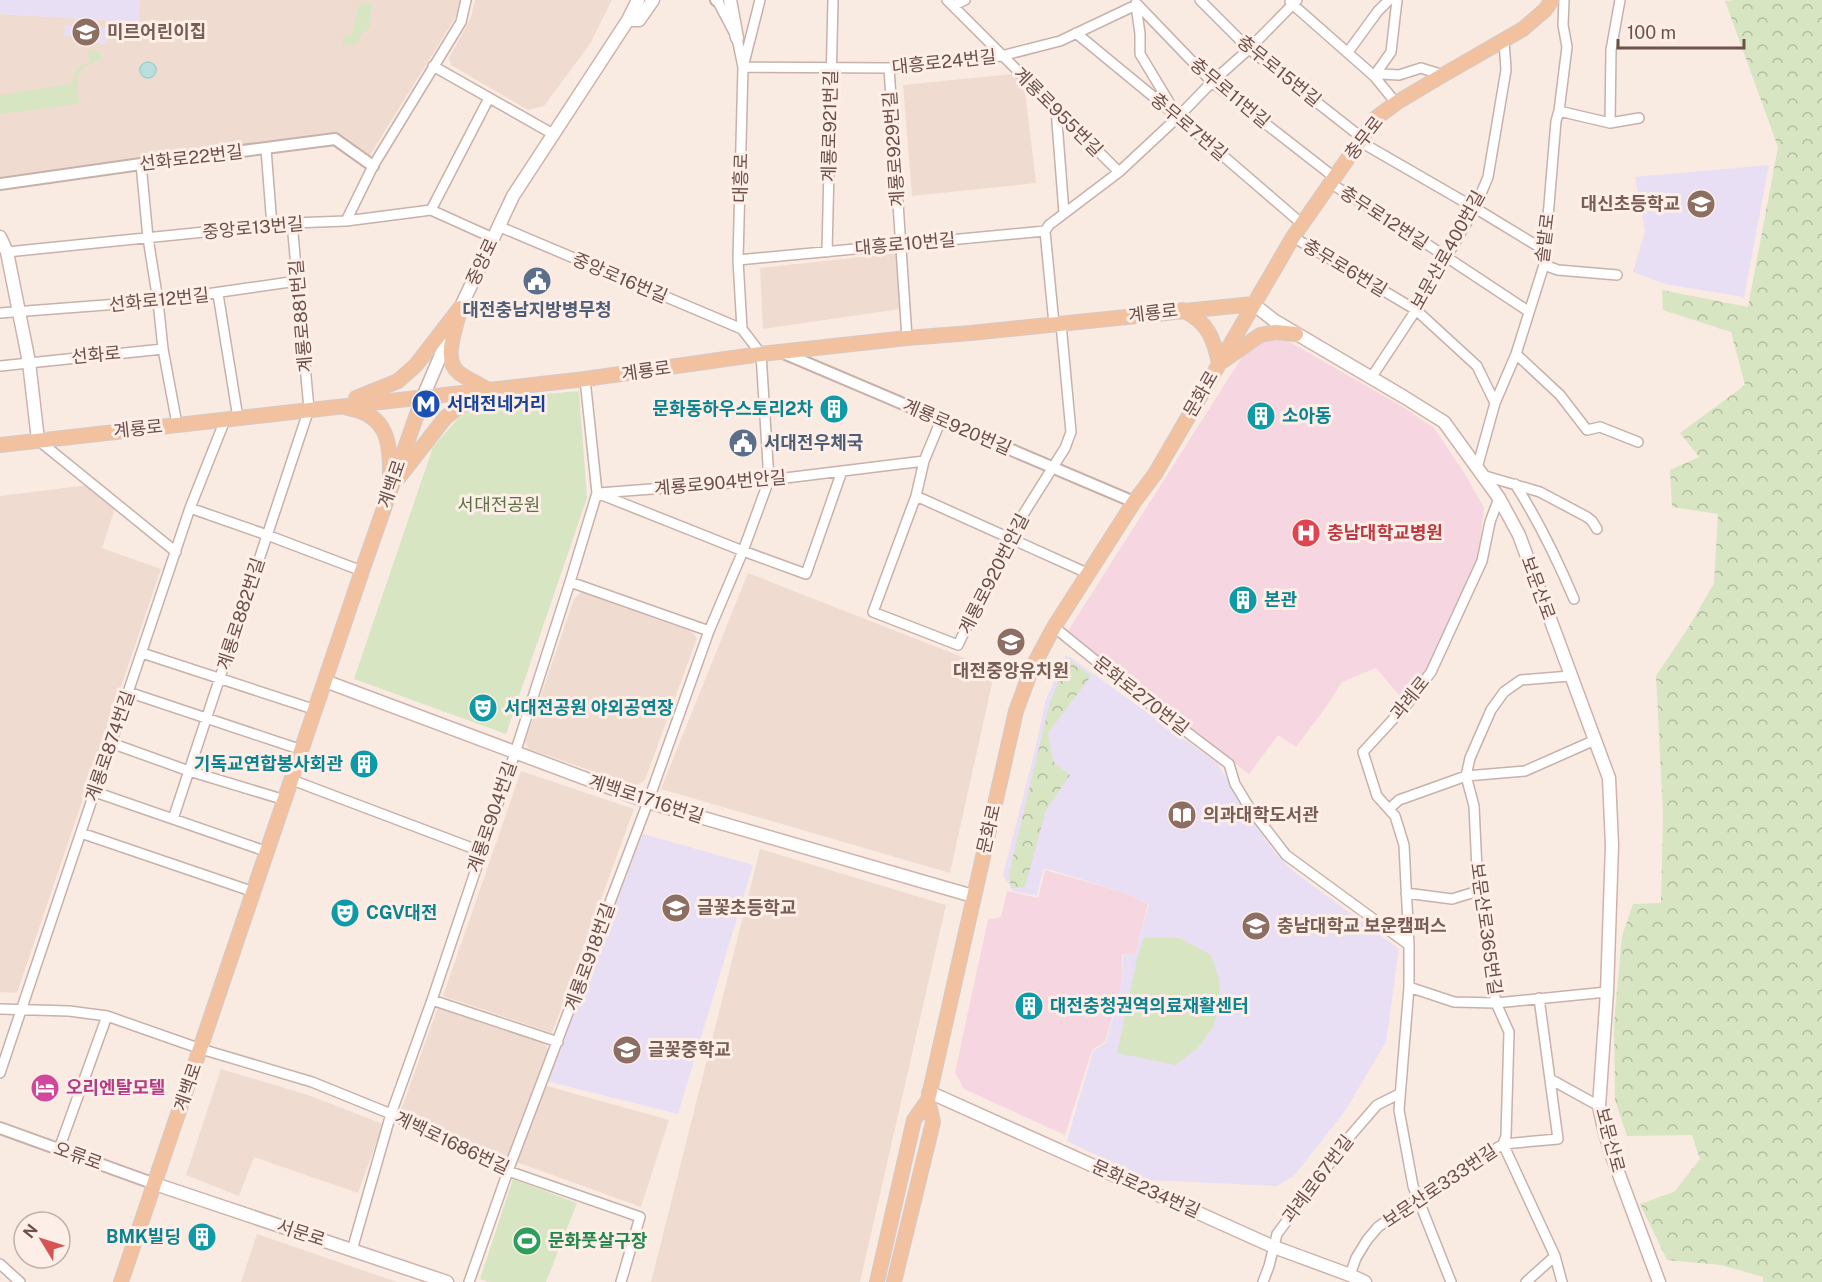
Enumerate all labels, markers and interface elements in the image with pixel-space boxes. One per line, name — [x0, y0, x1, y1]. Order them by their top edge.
scale bar — [1618, 12, 1744, 50]
school or university icon: 미르어린이집 — [70, 16, 102, 48]
place label: 미르어린이집 — [107, 21, 206, 42]
text: 100 m — [1627, 22, 1676, 43]
street label: 충무로15번길 — [1233, 30, 1325, 111]
street label: 대흥로24번길 — [891, 46, 997, 77]
street label: 충무로11번길 — [1186, 53, 1274, 132]
street label: 계룡로955번길 — [1010, 63, 1107, 160]
street label: 계룡로921번길 — [818, 70, 841, 182]
street label: 충무로7번길 — [1147, 88, 1232, 165]
street label: 계룡로929번길 — [879, 90, 908, 208]
street label: 충무로 — [1340, 112, 1387, 164]
street label: 선화로22번길 — [138, 141, 244, 174]
street label: 대흥로 — [730, 153, 751, 203]
street label: 충무로12번길 — [1336, 181, 1432, 254]
street label: 보문산로400번길 — [1406, 187, 1489, 313]
school or university icon: 대신초등학교 — [1685, 188, 1717, 220]
place label: 대신초등학교 — [1581, 193, 1680, 214]
street label: 솔밭로 — [1531, 212, 1558, 264]
street label: 중앙로13번길 — [201, 213, 304, 242]
street label: 대흥로10번길 — [854, 229, 956, 258]
street label: 충무로6번길 — [1300, 234, 1391, 301]
street label: 중앙로 — [462, 235, 502, 289]
street label: 중앙로16번길 — [569, 248, 671, 307]
street label: 계룡로881번길 — [285, 259, 316, 373]
public building icon: 대전충남지방병무청 — [521, 265, 553, 297]
street label: 선화로12번길 — [108, 284, 210, 315]
place label: 대전충남지방병무청 — [462, 299, 612, 320]
street label: 계룡로 — [1127, 299, 1179, 326]
street label: 선화로 — [70, 342, 122, 367]
street label: 계룡로 — [620, 357, 672, 384]
street label: 문화로 — [1179, 367, 1222, 421]
metro station icon: 서대전네거리 — [410, 388, 442, 420]
place label: 서대전네거리 — [447, 393, 546, 414]
building icon: 문화동하우스토리2차 — [818, 393, 850, 425]
street label: 계룡로920번길 — [900, 394, 1015, 459]
place label: 문화동하우스토리2차 — [653, 398, 813, 419]
building icon: 소아동 — [1245, 400, 1277, 432]
place label: 소아동 — [1282, 405, 1332, 426]
street label: 계룡로 — [112, 415, 164, 442]
public building icon: 서대전우체국 — [727, 427, 759, 459]
place label: 서대전우체국 — [764, 432, 863, 453]
street label: 계백로 — [374, 457, 410, 511]
street label: 계룡로904번안길 — [653, 466, 787, 499]
park label: 서대전공원 — [458, 494, 540, 515]
street label: 계룡로920번안길 — [954, 510, 1033, 638]
hospital icon: 충남대학교병원 — [1290, 517, 1322, 549]
place label: 충남대학교병원 — [1327, 522, 1443, 543]
street label: 보문산로 — [1517, 553, 1560, 623]
street label: 계룡로882번길 — [213, 555, 269, 673]
building icon: 본관 — [1227, 584, 1259, 616]
place label: 본관 — [1264, 589, 1298, 610]
school or university icon: 대전중앙유치원 — [995, 626, 1027, 658]
street label: 문화로270번길 — [1090, 652, 1193, 739]
place label: 대전중앙유치원 — [953, 660, 1069, 681]
street label: 과례로 — [1386, 672, 1433, 724]
street label: 계룡로874번길 — [81, 688, 138, 804]
theatre icon: 서대전공원 야외공연장 — [467, 692, 499, 724]
place label: 서대전공원 야외공연장 — [504, 697, 674, 718]
building icon: 기독교연합봉사회관 — [348, 748, 380, 780]
place label: 기독교연합봉사회관 — [194, 753, 343, 774]
street label: 계룡로904번길 — [463, 758, 520, 875]
street label: 계백로1716번길 — [586, 770, 706, 827]
library icon: 의과대학도서관 — [1166, 799, 1198, 831]
street label: 문화로 — [973, 802, 1004, 855]
place label: 의과대학도서관 — [1203, 804, 1319, 825]
street label: 보문산로365번길 — [1467, 861, 1506, 996]
school or university icon: 글꽃초등학교 — [660, 892, 692, 924]
theatre icon: CGV대전 — [329, 897, 361, 929]
place label: 글꽃초등학교 — [697, 897, 796, 918]
street label: 계룡로918번길 — [560, 900, 619, 1014]
place label: CGV대전 — [366, 902, 438, 923]
school or university icon: 충남대학교 보운캠퍼스 — [1240, 910, 1272, 942]
place label: 충남대학교 보운캠퍼스 — [1277, 915, 1447, 936]
building icon: 대전충청권역의료재활센터 — [1013, 990, 1045, 1022]
place label: 대전충청권역의료재활센터 — [1050, 995, 1249, 1016]
school or university icon: 글꽃중학교 — [611, 1034, 643, 1066]
place label: 글꽃중학교 — [648, 1039, 731, 1060]
street label: 계백로 — [170, 1060, 206, 1114]
hotel icon: 오리엔탈모텔 — [29, 1072, 61, 1104]
place label: 오리엔탈모텔 — [66, 1077, 165, 1098]
street label: 보문산로 — [1592, 1105, 1629, 1175]
street label: 계백로1686번길 — [392, 1107, 513, 1178]
street label: 과례로67번길 — [1278, 1131, 1357, 1227]
street label: 오류로 — [51, 1137, 105, 1174]
street label: 보문산로333번길 — [1379, 1140, 1501, 1232]
street label: 문화로234번길 — [1089, 1155, 1204, 1222]
north arrow — [12, 1210, 72, 1270]
street label: 서문로 — [274, 1215, 328, 1250]
text: N — [19, 1220, 42, 1242]
building icon: BMK빌딩 — [186, 1221, 218, 1253]
sports icon: 문화풋살구장 — [511, 1225, 543, 1257]
place label: BMK빌딩 — [106, 1226, 181, 1247]
place label: 문화풋살구장 — [548, 1230, 648, 1251]

